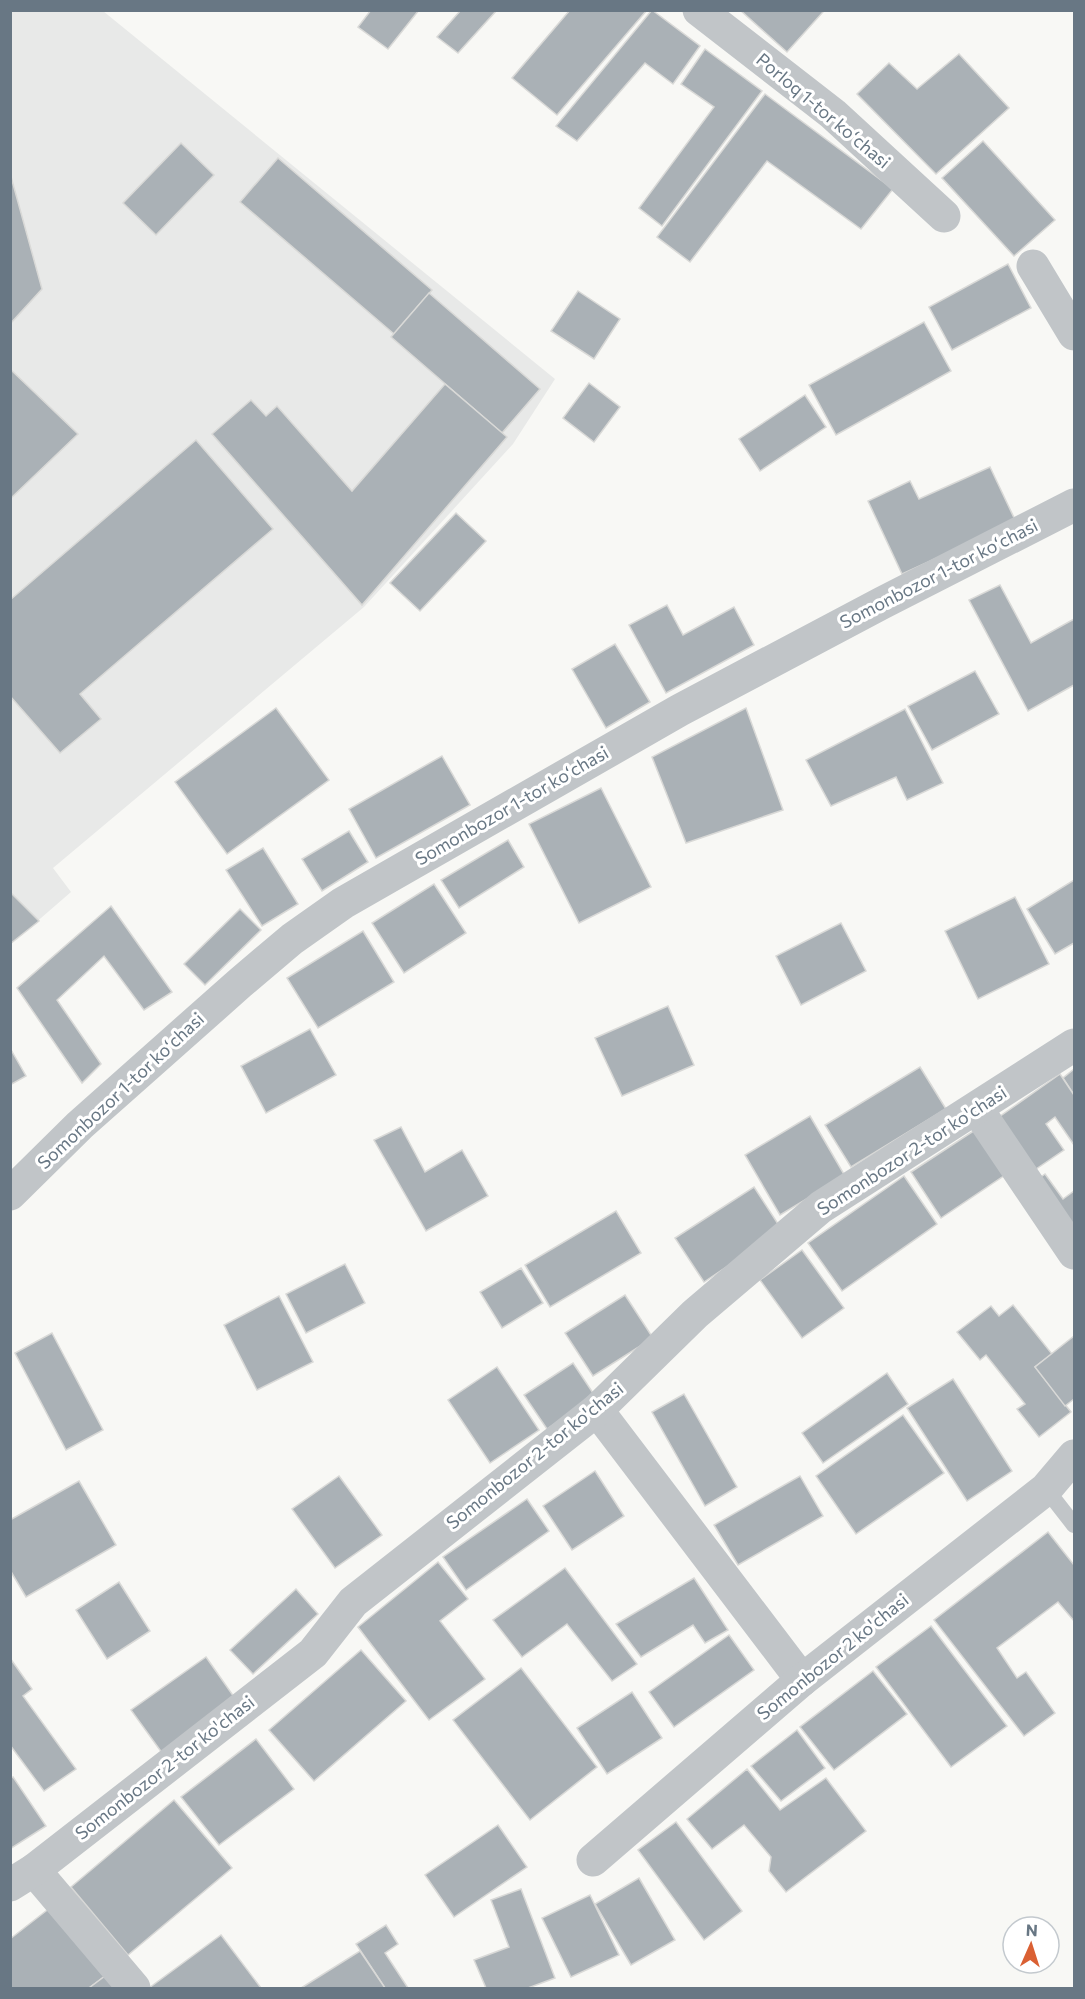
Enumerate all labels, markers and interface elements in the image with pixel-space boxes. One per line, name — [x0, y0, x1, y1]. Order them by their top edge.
street label: Porloq 1-tor koʻchasi — [752, 48, 895, 173]
street label: Somonbozor 1-tor koʻchasi — [836, 514, 1041, 633]
street label: Somonbozor 1-tor koʻchasi — [411, 741, 612, 870]
street label: Somonbozor 1-tor koʻchasi — [33, 1007, 208, 1173]
street label: Somonbozor 2-tor ko'chasi — [813, 1081, 1010, 1220]
street label: Somonbozor 2-tor ko'chasi — [441, 1377, 627, 1533]
street label: Somonbozor 2 ko'chasi — [752, 1588, 912, 1724]
street label: Somonbozor 2-tor ko'chasi — [70, 1690, 258, 1844]
north arrow — [1001, 1915, 1061, 1975]
text: N — [1025, 1920, 1038, 1939]

